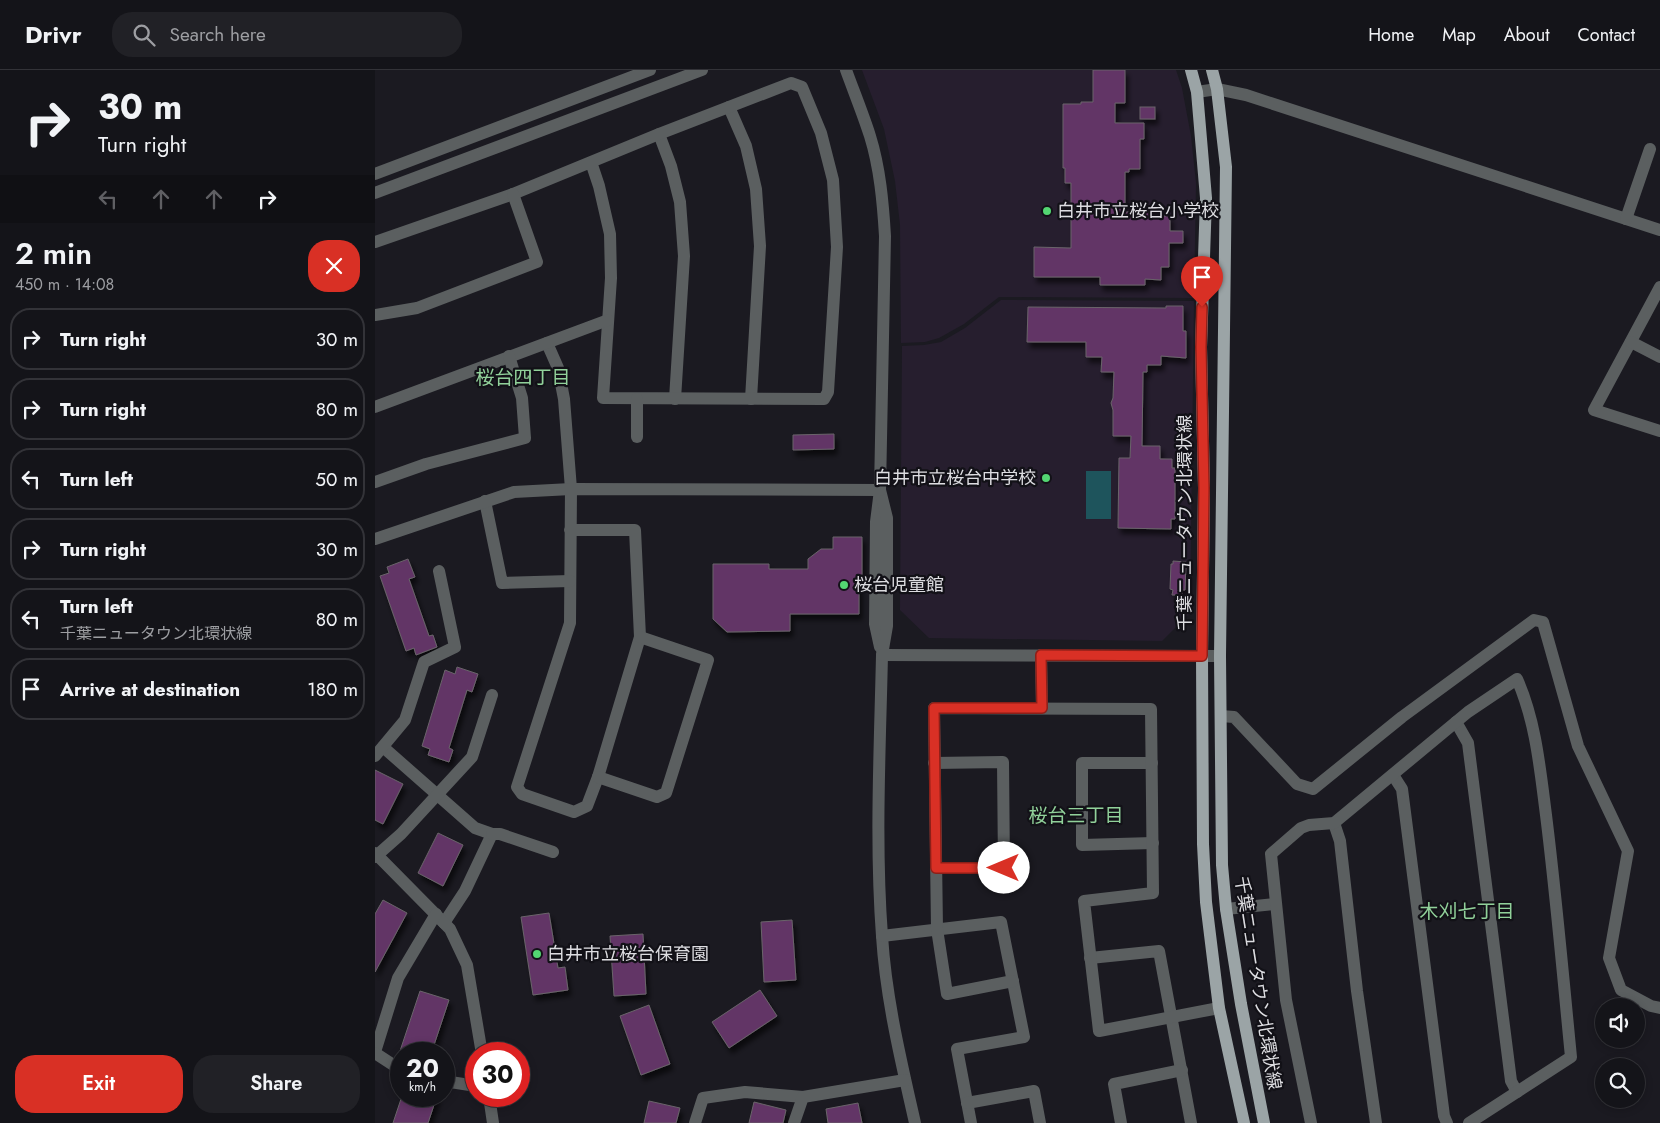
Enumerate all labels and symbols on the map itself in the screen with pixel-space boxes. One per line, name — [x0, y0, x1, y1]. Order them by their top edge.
place label: 白井市立桜台小学校 — [1057, 198, 1219, 224]
marker: 白井市立桜台小学校 — [1041, 205, 1053, 217]
pin — [1181, 256, 1223, 307]
district label: 桜台四丁目 — [475, 364, 571, 391]
street label: 千葉ニュータウン北環状線 — [1172, 415, 1198, 631]
place label: 白井市立桜台中学校 — [874, 465, 1036, 491]
marker: 白井市立桜台中学校 — [1040, 472, 1052, 484]
place label: 桜台児童館 — [854, 572, 944, 598]
marker: 桜台児童館 — [838, 579, 850, 591]
district label: 桜台三丁目 — [1028, 802, 1124, 829]
position arrow — [977, 841, 1029, 893]
street label: 千葉ニュータウン北環状線 — [1228, 874, 1288, 1092]
district label: 木刈七丁目 — [1419, 898, 1515, 925]
place label: 白井市立桜台保育園 — [547, 941, 709, 967]
marker: 白井市立桜台保育園 — [531, 948, 543, 960]
speed limit sign: 30 — [465, 1042, 530, 1107]

